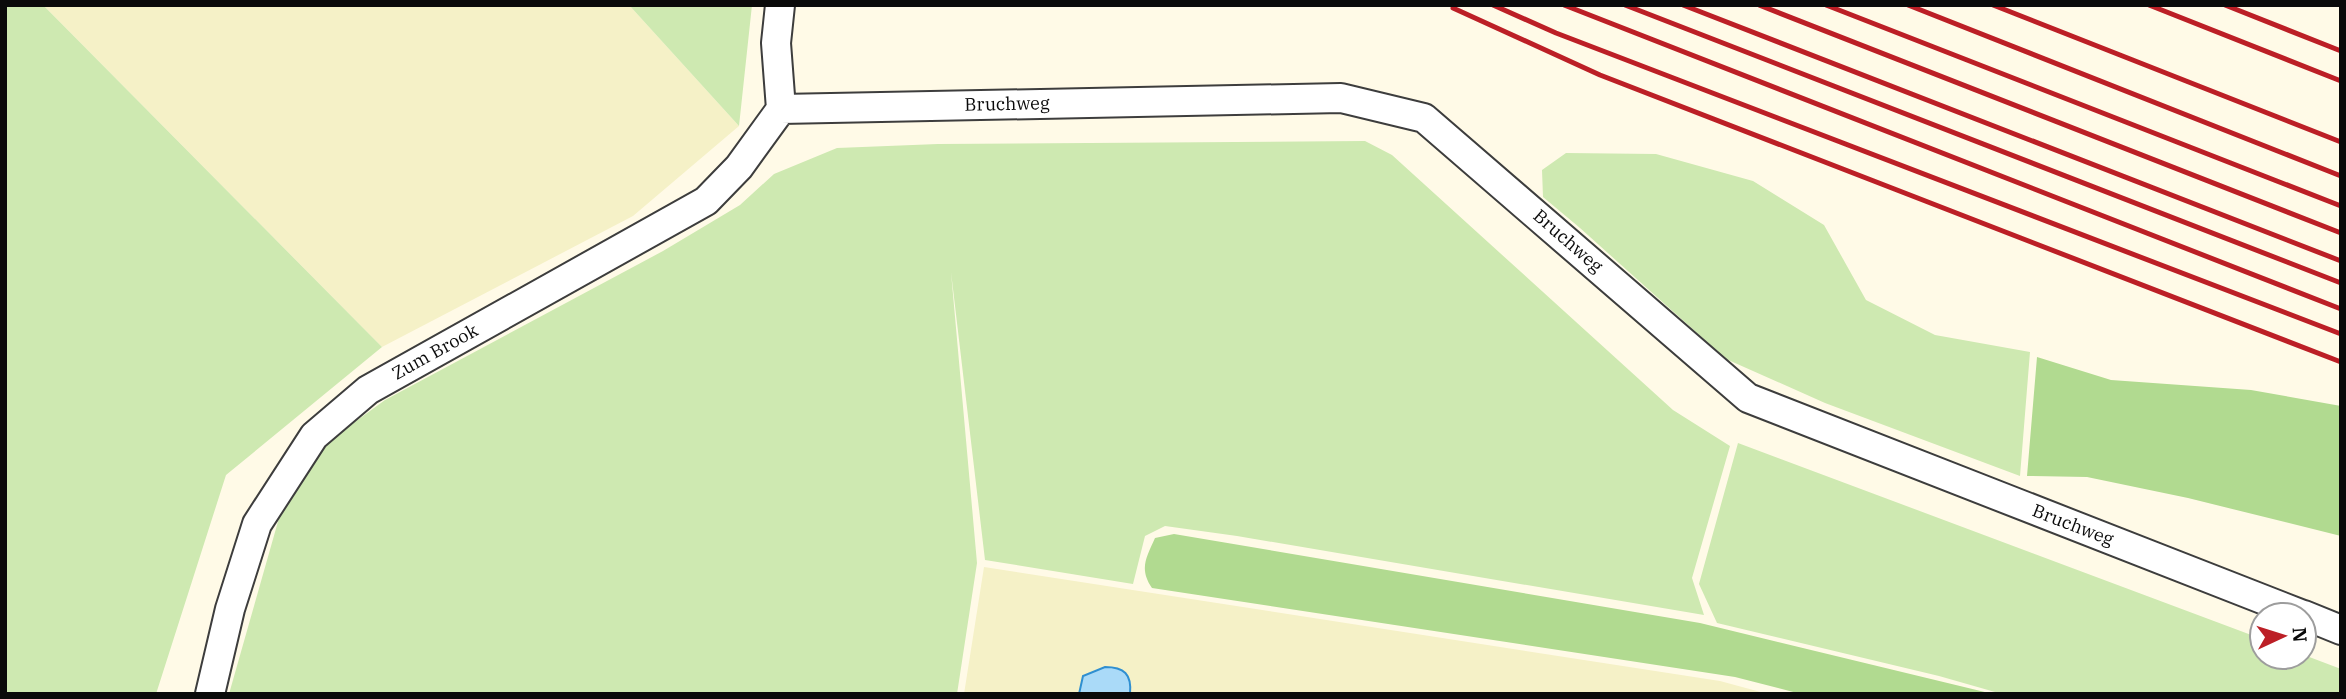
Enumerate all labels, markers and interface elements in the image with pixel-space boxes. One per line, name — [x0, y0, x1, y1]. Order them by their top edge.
street label: Bruchweg — [964, 91, 1050, 116]
street label: Bruchweg — [1529, 204, 1608, 277]
street label: Zum Brook — [388, 318, 482, 385]
street label: Bruchweg — [2029, 499, 2117, 551]
north arrow — [2248, 601, 2318, 671]
text: N — [2287, 626, 2312, 643]

